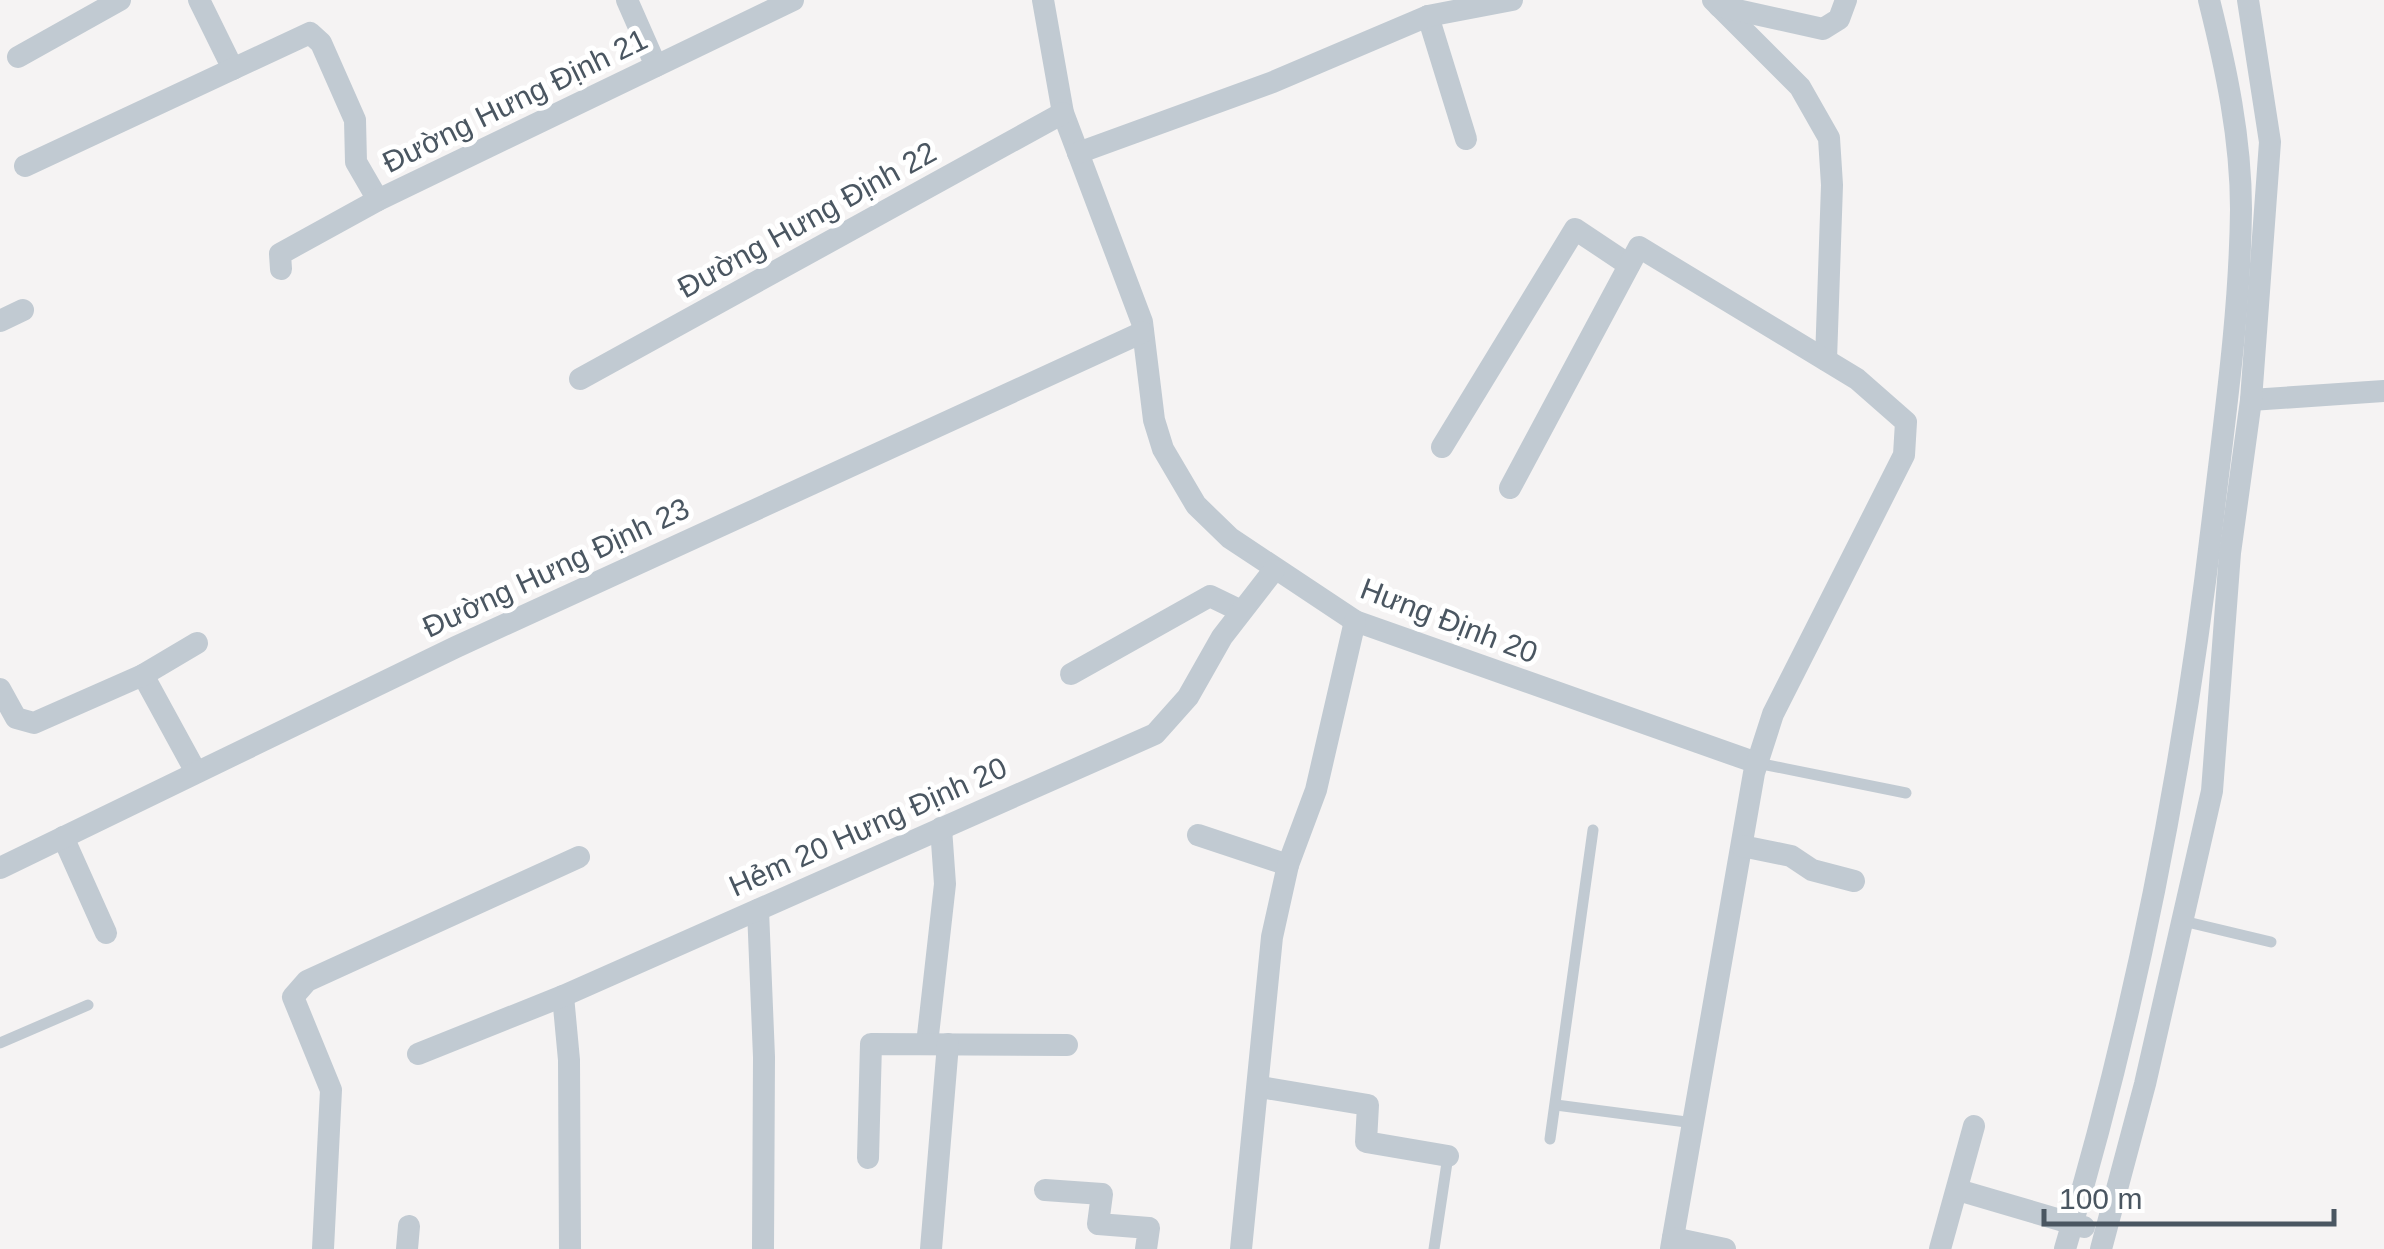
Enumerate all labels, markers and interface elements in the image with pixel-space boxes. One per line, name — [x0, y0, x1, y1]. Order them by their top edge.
street label: Đường Hưng Định 21 — [377, 22, 652, 179]
street label: Đường Hưng Định 22 — [672, 135, 942, 304]
street label: Đường Hưng Định 23 — [417, 491, 694, 644]
street label: Hưng Định 20 — [1356, 572, 1542, 669]
street label: Hẻm 20 Hưng Định 20 — [724, 750, 1012, 903]
scale bar — [2044, 1164, 2334, 1226]
text: 100 m — [2059, 1182, 2142, 1215]

